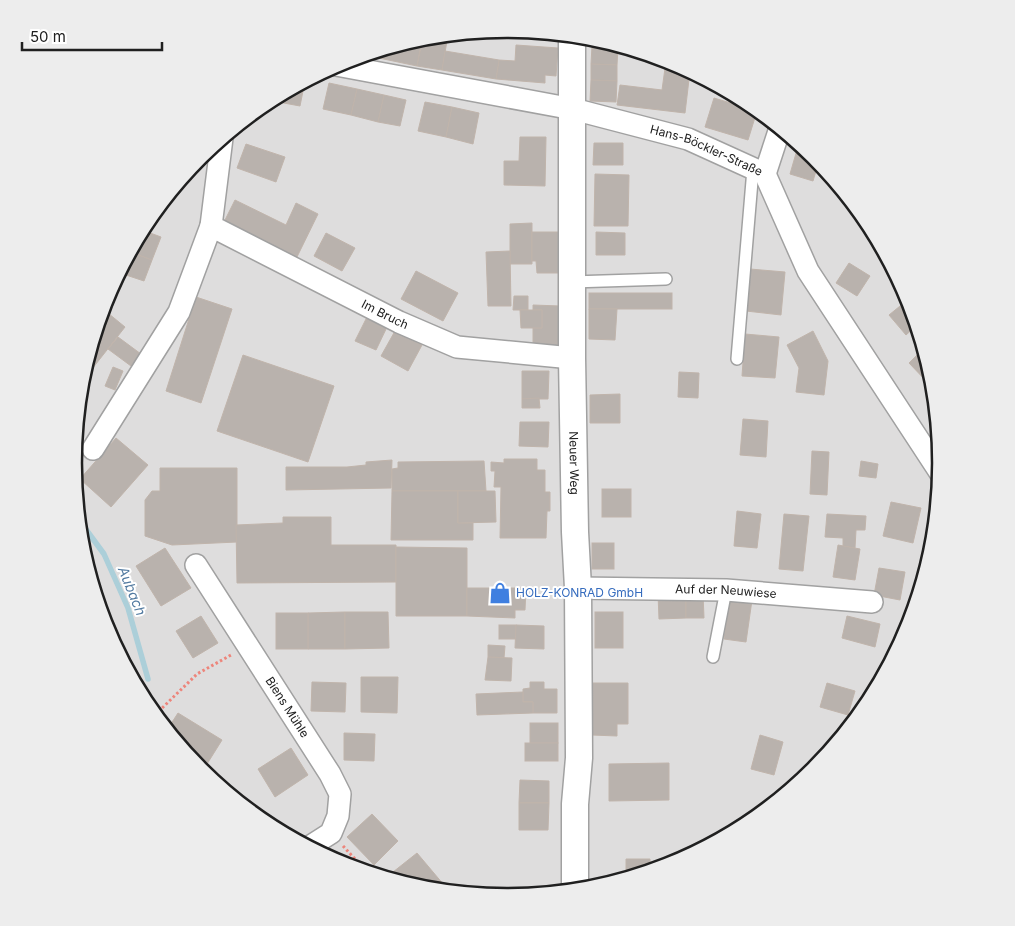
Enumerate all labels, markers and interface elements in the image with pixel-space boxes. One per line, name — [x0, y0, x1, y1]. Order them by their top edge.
scale bar — [22, 20, 162, 52]
text: 50 m — [30, 27, 66, 46]
street label: Hans-Böckler-Straße — [649, 121, 765, 179]
street label: Im Bruch — [359, 296, 411, 332]
street label: Neuer Weg — [566, 431, 582, 495]
water label: Aubach — [115, 563, 150, 618]
shop icon: HOLZ-KONRAD GmbH — [487, 580, 513, 606]
street label: Auf der Neuwiese — [675, 581, 777, 601]
place label: HOLZ-KONRAD GmbH — [516, 585, 643, 600]
street label: Biens Mühle — [263, 674, 313, 740]

